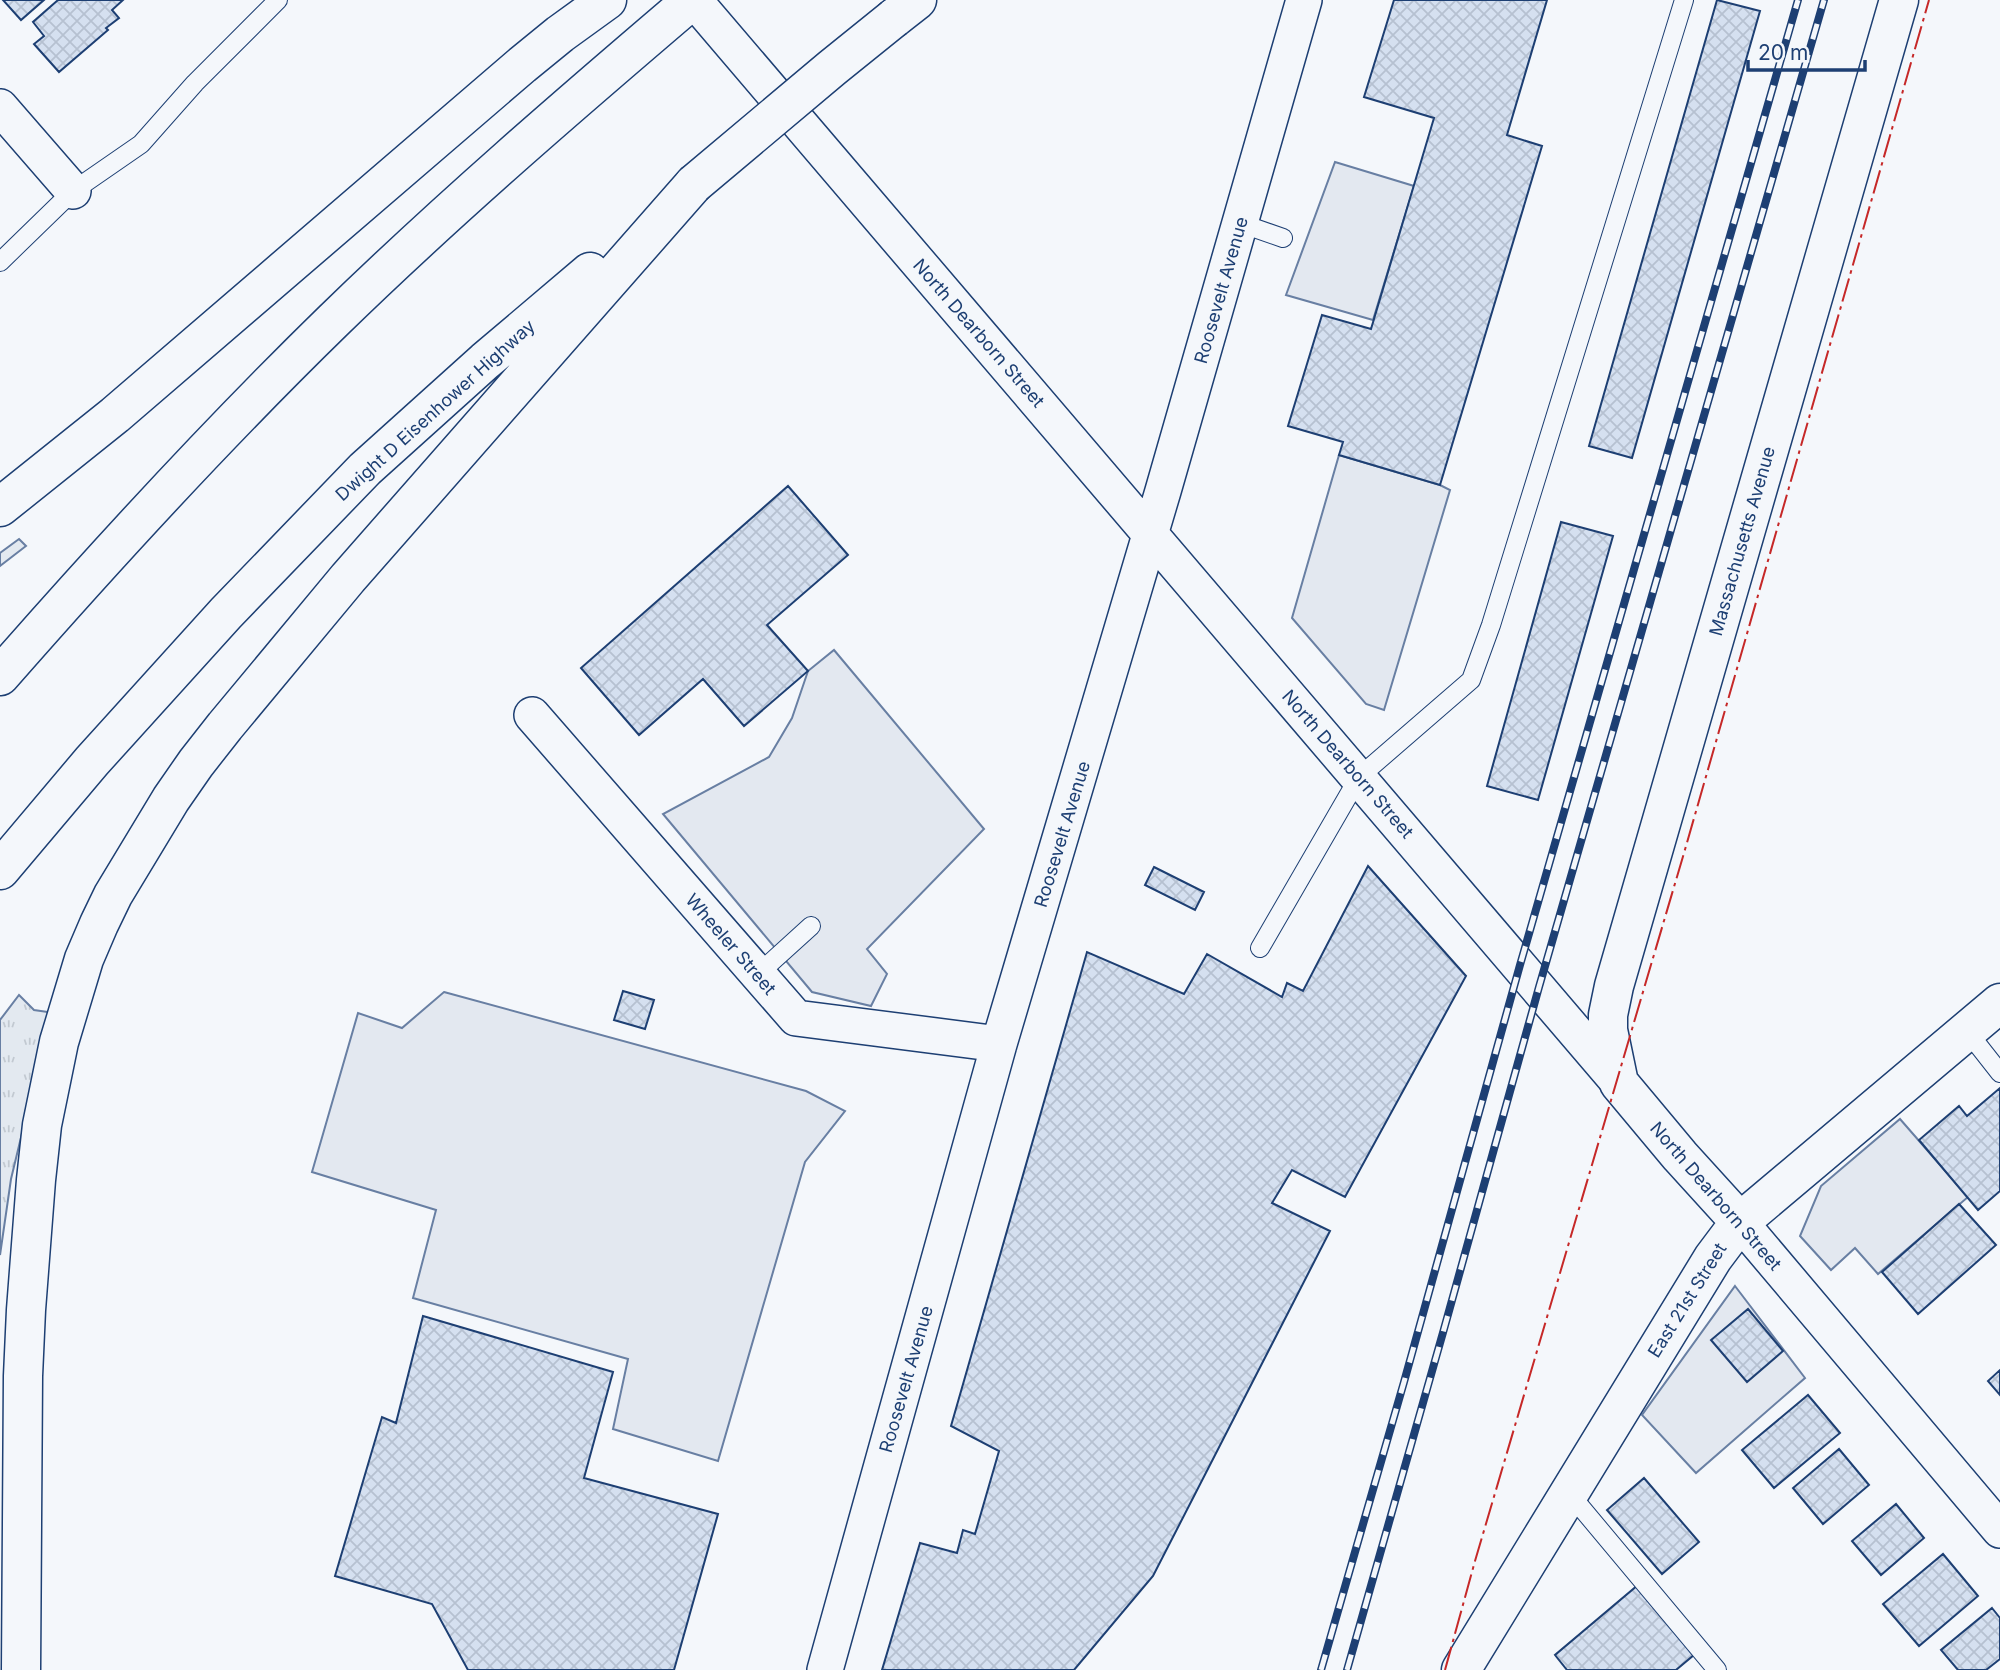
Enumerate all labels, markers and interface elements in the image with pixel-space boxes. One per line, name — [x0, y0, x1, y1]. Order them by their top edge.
scale bar — [1748, 28, 1865, 72]
text: 20 m — [1758, 40, 1808, 65]
street label: Roosevelt Avenue — [1190, 214, 1252, 366]
street label: North Dearborn Street — [909, 255, 1049, 411]
street label: Dwight D Eisenhower Highway — [331, 315, 539, 505]
street label: Massachusetts Avenue — [1705, 444, 1779, 638]
street label: North Dearborn Street — [1278, 686, 1418, 842]
street label: Roosevelt Avenue — [1030, 758, 1094, 910]
street label: Wheeler Street — [681, 889, 781, 999]
street label: North Dearborn Street — [1646, 1118, 1786, 1274]
street label: East 21st Street — [1643, 1239, 1731, 1361]
street label: Roosevelt Avenue — [875, 1303, 937, 1455]

